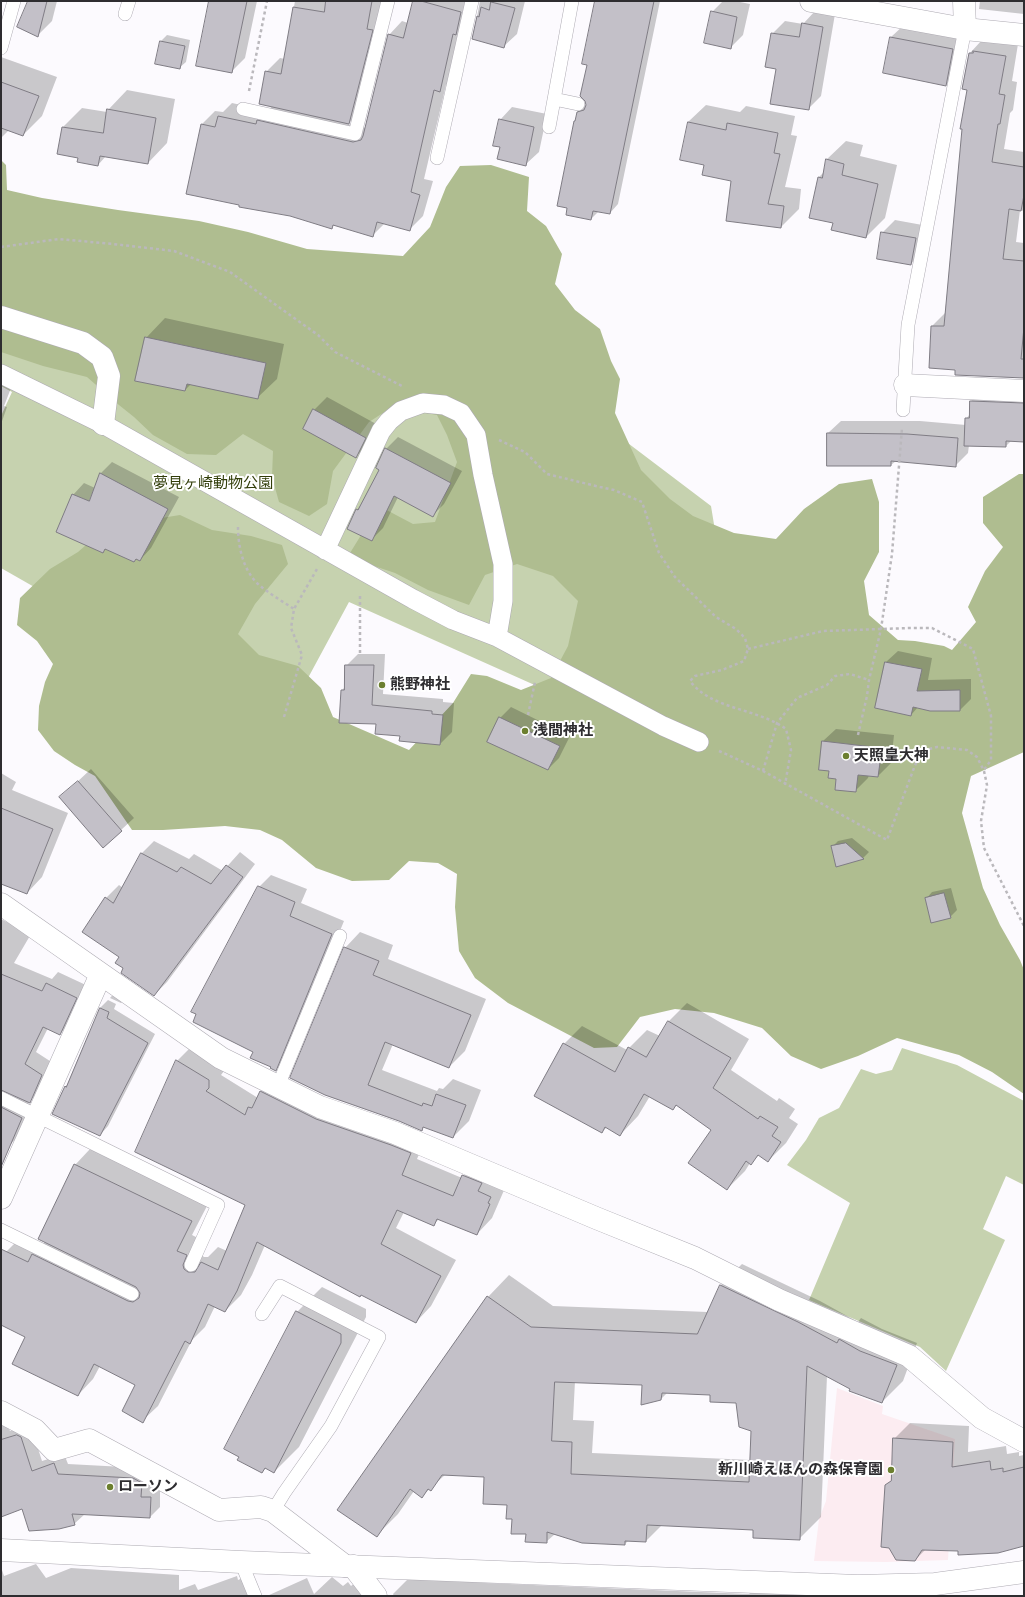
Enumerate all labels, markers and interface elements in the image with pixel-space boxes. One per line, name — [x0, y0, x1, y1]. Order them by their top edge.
park label: 夢見ヶ崎動物公園 — [153, 475, 273, 493]
place label: 熊野神社 — [390, 676, 450, 694]
marker: 熊野神社 — [377, 680, 387, 690]
place label: 浅間神社 — [533, 722, 593, 740]
marker: 浅間神社 — [520, 726, 530, 736]
place label: 天照皇大神 — [854, 747, 929, 765]
marker: 天照皇大神 — [841, 751, 851, 761]
place label: 新川崎えほんの森保育園 — [718, 1461, 883, 1479]
marker: 新川崎えほんの森保育園 — [886, 1465, 896, 1475]
place label: ローソン — [118, 1478, 178, 1496]
marker: ローソン — [105, 1482, 115, 1492]

